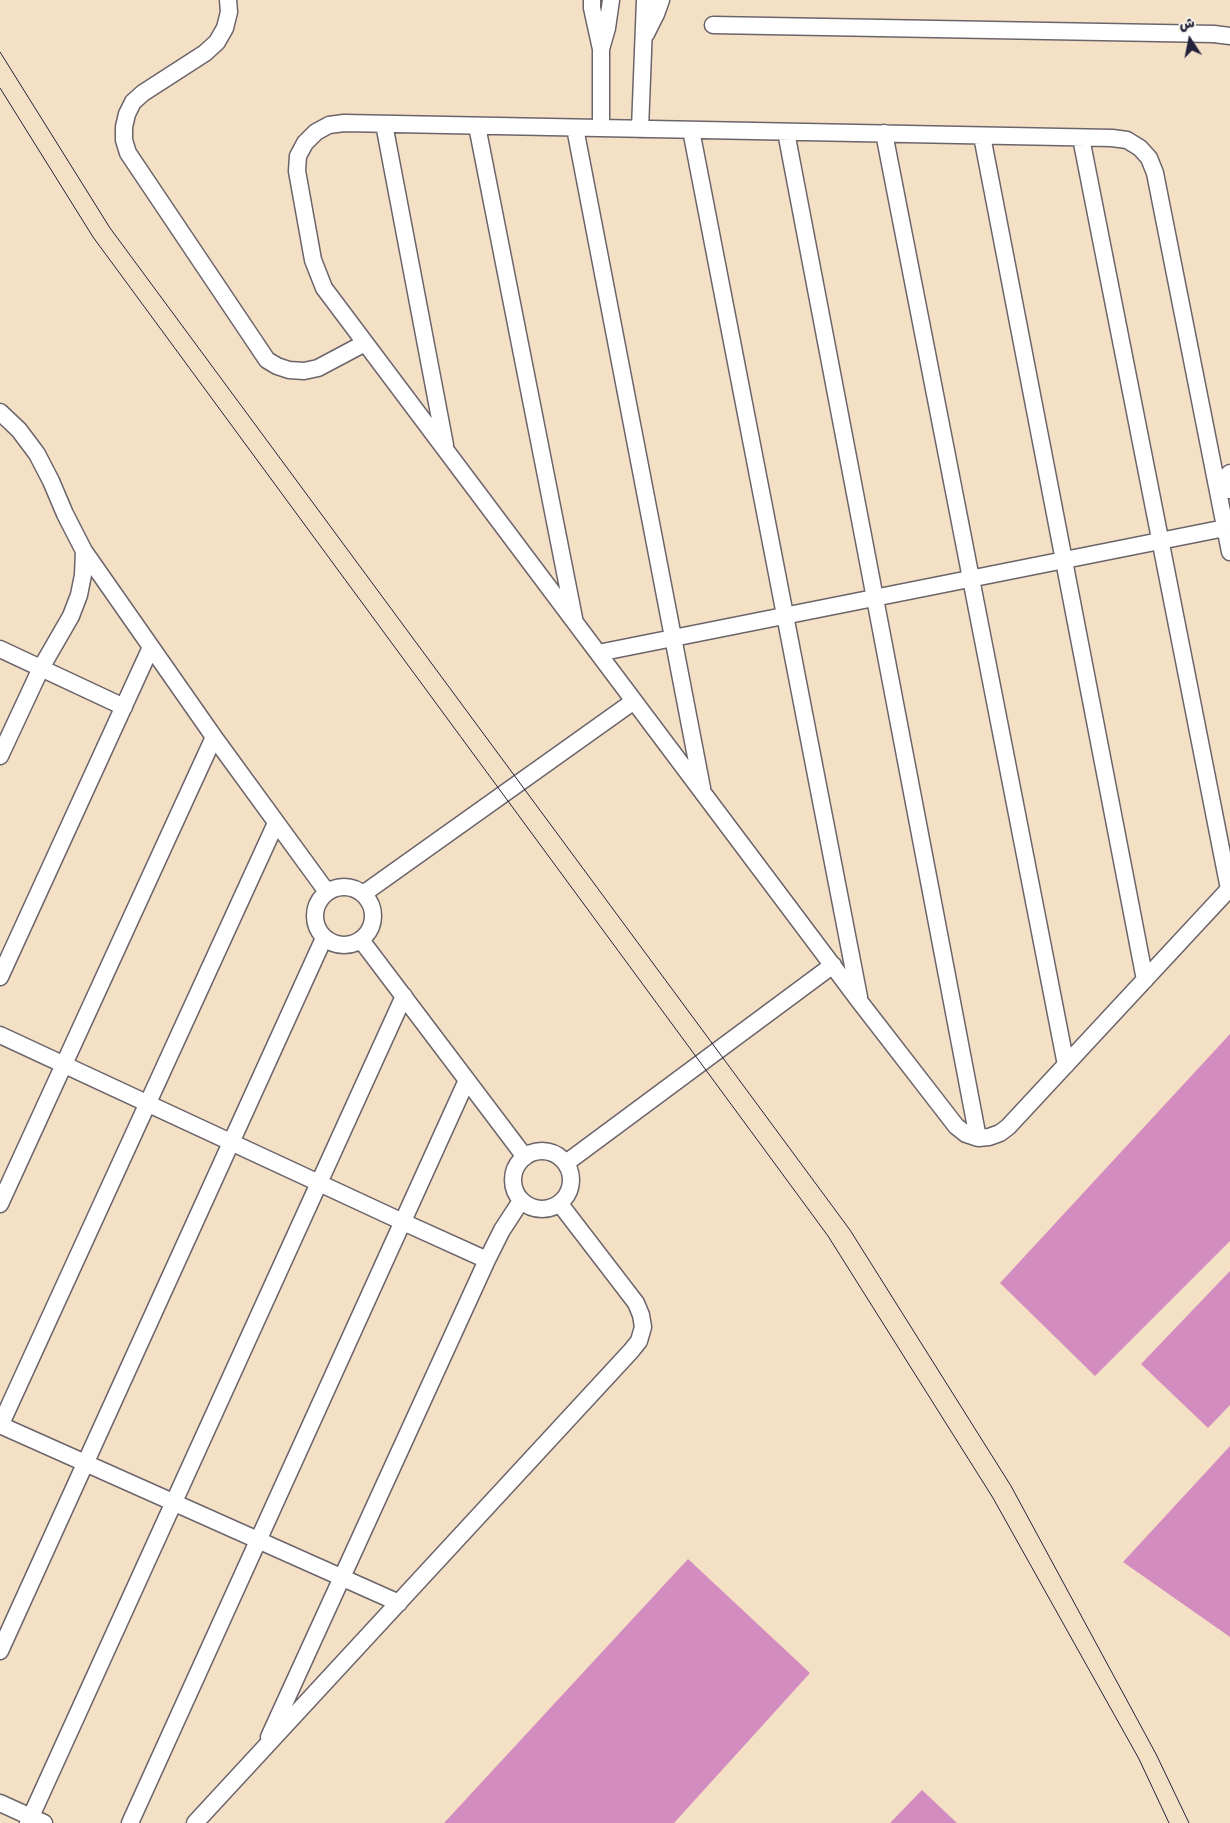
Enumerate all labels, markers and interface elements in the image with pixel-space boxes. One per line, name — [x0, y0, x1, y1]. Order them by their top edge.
text: ش — [1178, 14, 1197, 37]
north arrow — [1165, 15, 1215, 65]

